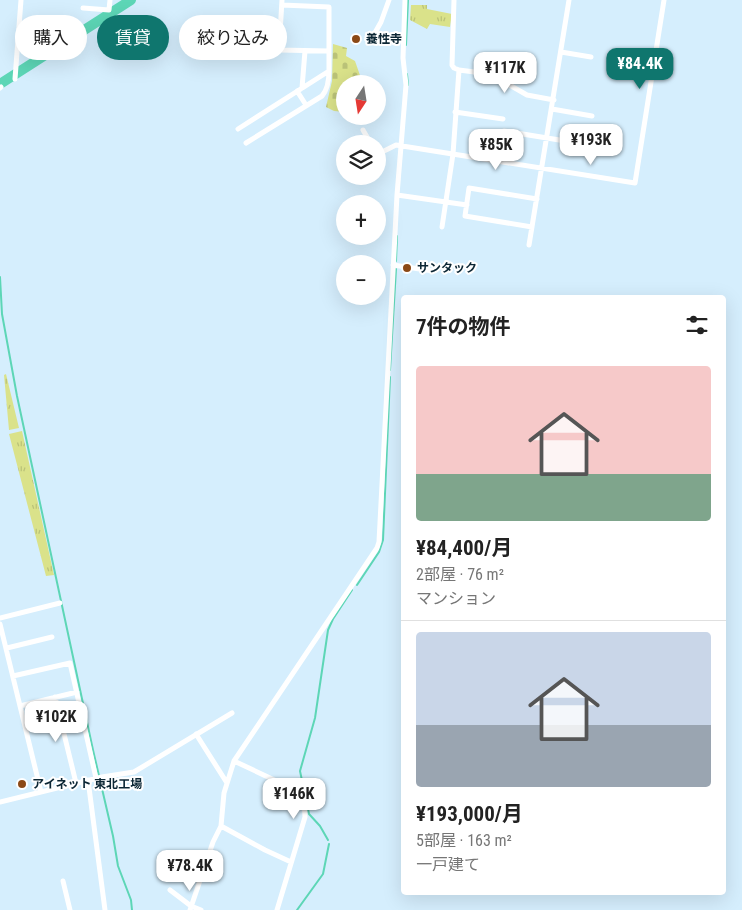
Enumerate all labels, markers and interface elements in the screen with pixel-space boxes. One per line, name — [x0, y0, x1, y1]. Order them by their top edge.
chip: 購入 — [15, 15, 87, 60]
chip: 賃貸 — [97, 15, 169, 60]
chip: 絞り込み — [179, 15, 287, 60]
place label: 養性寺 — [366, 32, 402, 46]
marker: 養性寺 — [350, 33, 362, 45]
pin: ¥84.4K — [599, 48, 681, 90]
pin: ¥117K — [470, 52, 540, 94]
text: ¥84.4K — [617, 54, 663, 73]
text: ¥117K — [485, 58, 525, 77]
north arrow — [336, 75, 386, 125]
map controls — [336, 75, 386, 305]
pin: ¥193K — [556, 124, 626, 166]
pin: ¥85K — [466, 128, 526, 171]
text: ¥193K — [571, 130, 611, 149]
button: layers — [336, 135, 386, 185]
text: ¥85K — [480, 135, 512, 154]
button: + — [336, 195, 386, 245]
button: − — [336, 255, 386, 305]
place label: サンタック — [417, 261, 477, 275]
marker: サンタック — [401, 262, 413, 274]
icon: filters — [683, 311, 711, 339]
text: 7件の物件 — [416, 315, 511, 339]
icon: home — [519, 399, 609, 489]
text: ¥84,400/月 — [416, 536, 512, 560]
text: 2部屋 · 76 m² — [416, 565, 504, 584]
text: マンション — [416, 589, 496, 608]
icon: home — [519, 664, 609, 754]
pin: ¥102K — [21, 700, 91, 743]
text: ¥102K — [36, 707, 76, 726]
place label: アイネット 東北工場 — [32, 777, 142, 791]
marker: アイネット 東北工場 — [16, 778, 28, 790]
pin: ¥146K — [259, 778, 329, 820]
text: ¥146K — [274, 784, 314, 803]
text: ¥193,000/月 — [416, 802, 523, 826]
text: 5部屋 · 163 m² — [416, 831, 512, 850]
pin: ¥78.4K — [149, 850, 231, 892]
text: 一戸建て — [416, 855, 480, 874]
text: ¥78.4K — [167, 856, 213, 875]

